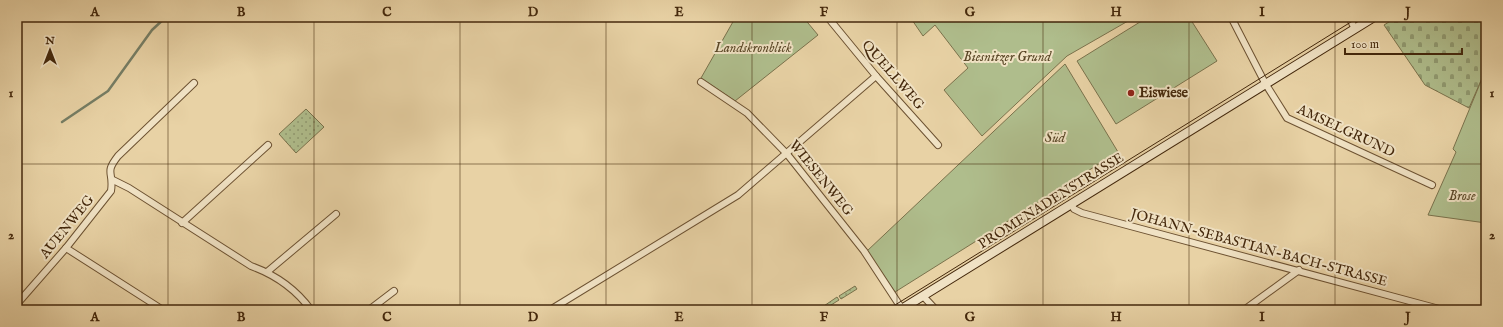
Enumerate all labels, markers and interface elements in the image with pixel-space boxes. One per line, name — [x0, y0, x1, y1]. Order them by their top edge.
text: A — [90, 4, 101, 21]
text: B — [237, 4, 246, 21]
text: C — [382, 4, 392, 21]
text: D — [528, 4, 539, 21]
text: E — [674, 4, 684, 21]
text: F — [820, 4, 829, 21]
text: G — [965, 4, 976, 21]
text: H — [1110, 4, 1122, 21]
text: I — [1259, 4, 1265, 21]
text: J — [1403, 4, 1411, 21]
north arrow — [30, 30, 70, 70]
scale bar — [1345, 30, 1462, 56]
text: N — [44, 34, 55, 48]
street label: QUELLWEG — [858, 36, 929, 114]
text: 100 m — [1351, 37, 1379, 52]
park label: Landskronblick — [713, 39, 792, 57]
park label: Biesnitzer Grund — [963, 48, 1052, 66]
place label: Eiswiese — [1139, 84, 1189, 102]
text: 1 — [9, 85, 14, 102]
text: 1 — [1490, 85, 1495, 102]
marker: Eiswiese — [1126, 88, 1136, 98]
street label: AMSELGRUND — [1293, 100, 1398, 162]
park label: Süd — [1045, 129, 1067, 147]
street label: WIESENWEG — [785, 136, 858, 220]
street label: PROMENADENSTRASSE — [975, 149, 1127, 253]
park label: Brose — [1448, 187, 1476, 205]
street label: AUENWEG — [35, 191, 99, 263]
street label: JOHANN-SEBASTIAN-BACH-STRASSE — [1127, 205, 1390, 291]
text: 2 — [8, 227, 14, 244]
text: 2 — [1489, 227, 1495, 244]
text: A — [90, 309, 101, 326]
text: B — [237, 309, 246, 326]
text: C — [382, 309, 392, 326]
text: D — [528, 309, 539, 326]
text: E — [674, 309, 684, 326]
text: F — [820, 309, 829, 326]
text: G — [965, 309, 976, 326]
text: H — [1110, 309, 1122, 326]
text: I — [1259, 309, 1265, 326]
text: J — [1403, 309, 1411, 326]

